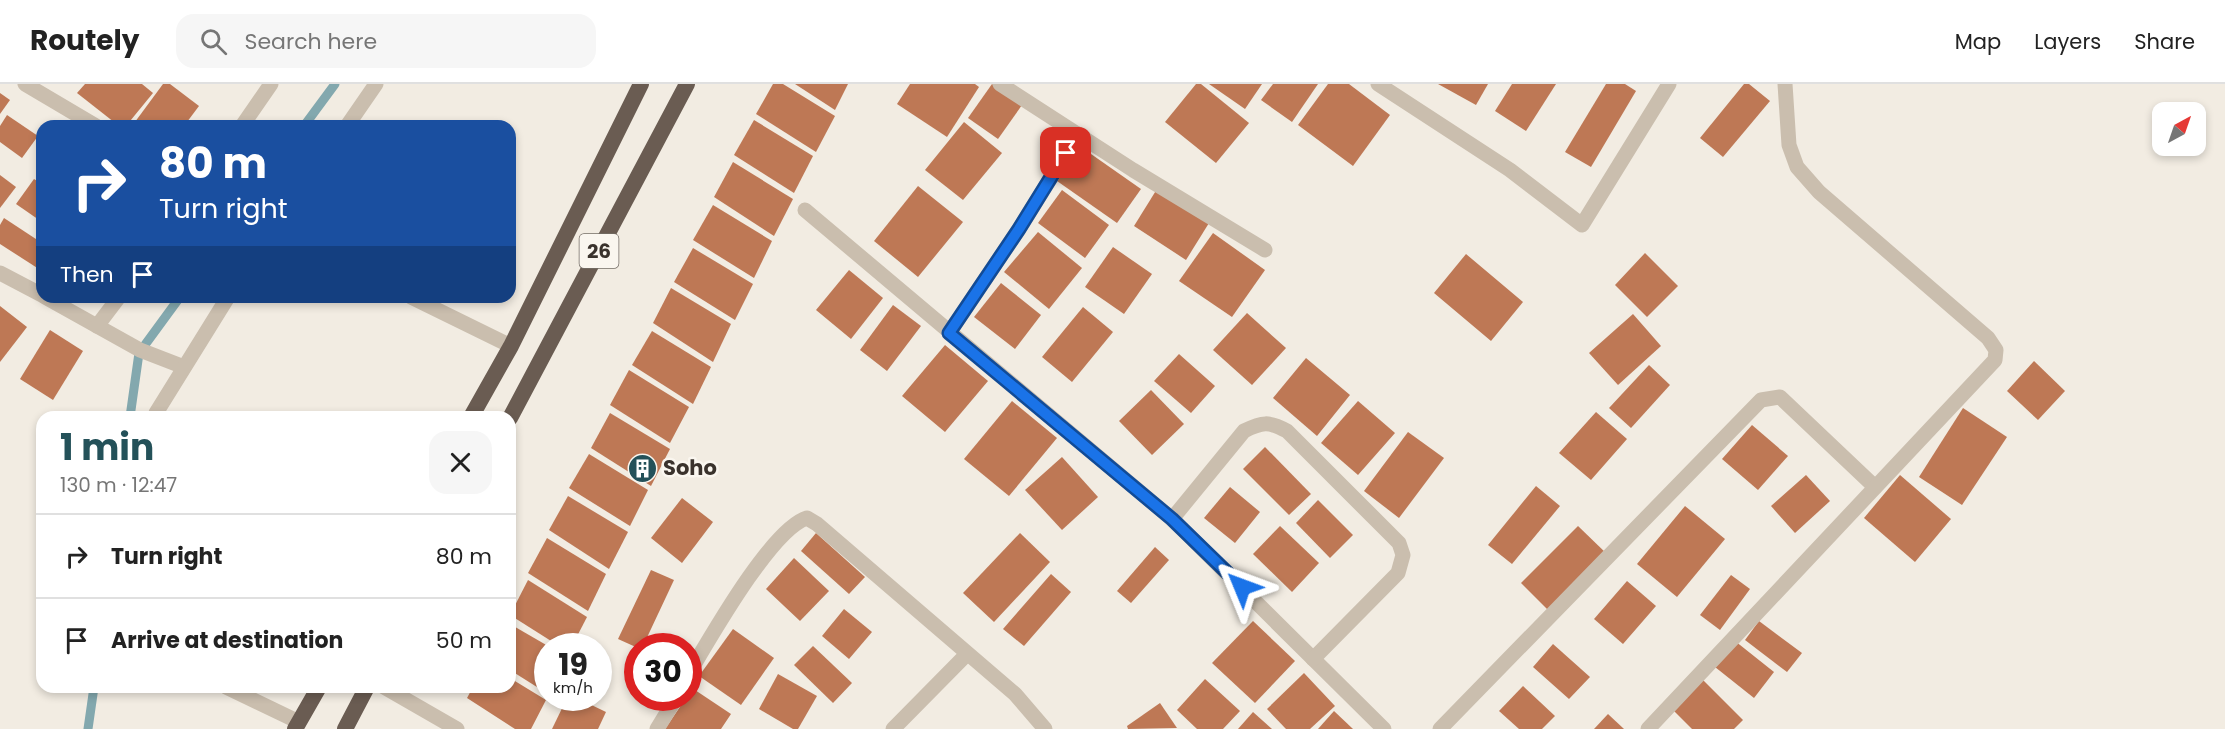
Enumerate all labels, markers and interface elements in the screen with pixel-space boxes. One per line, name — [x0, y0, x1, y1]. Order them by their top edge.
search box — [176, 14, 596, 68]
text: Routely — [30, 21, 140, 60]
icon: search — [197, 25, 230, 58]
text: Search here — [245, 26, 377, 57]
text: Map — [1955, 27, 2001, 56]
text: Layers — [2034, 27, 2101, 56]
text: Share — [2134, 27, 2195, 56]
north arrow — [2152, 102, 2206, 156]
map controls — [2152, 102, 2206, 156]
pin — [1040, 127, 1091, 178]
text: 80 m — [159, 134, 267, 193]
icon: arrive — [1049, 136, 1082, 169]
icon: right — [60, 144, 138, 222]
text: Turn right — [159, 190, 288, 227]
road number: 26 — [580, 234, 618, 268]
icon: arrive — [126, 258, 159, 291]
text: Then — [60, 259, 114, 290]
text: 1 min — [60, 422, 154, 473]
button: close — [429, 431, 492, 494]
building icon: Soho — [626, 452, 658, 484]
place label: Soho — [663, 453, 717, 482]
text: 130 m · 12:47 — [60, 471, 177, 499]
icon: right — [60, 540, 93, 573]
text: Turn right — [111, 541, 222, 572]
text: 80 m — [436, 541, 492, 572]
position arrow — [1210, 555, 1274, 619]
icon: arrive — [60, 624, 93, 657]
text: Arrive at destination — [111, 625, 343, 656]
text: 50 m — [436, 625, 492, 656]
speed limit sign: 30 — [624, 633, 702, 711]
text: 19 — [558, 643, 588, 686]
text: km/h — [553, 677, 593, 698]

